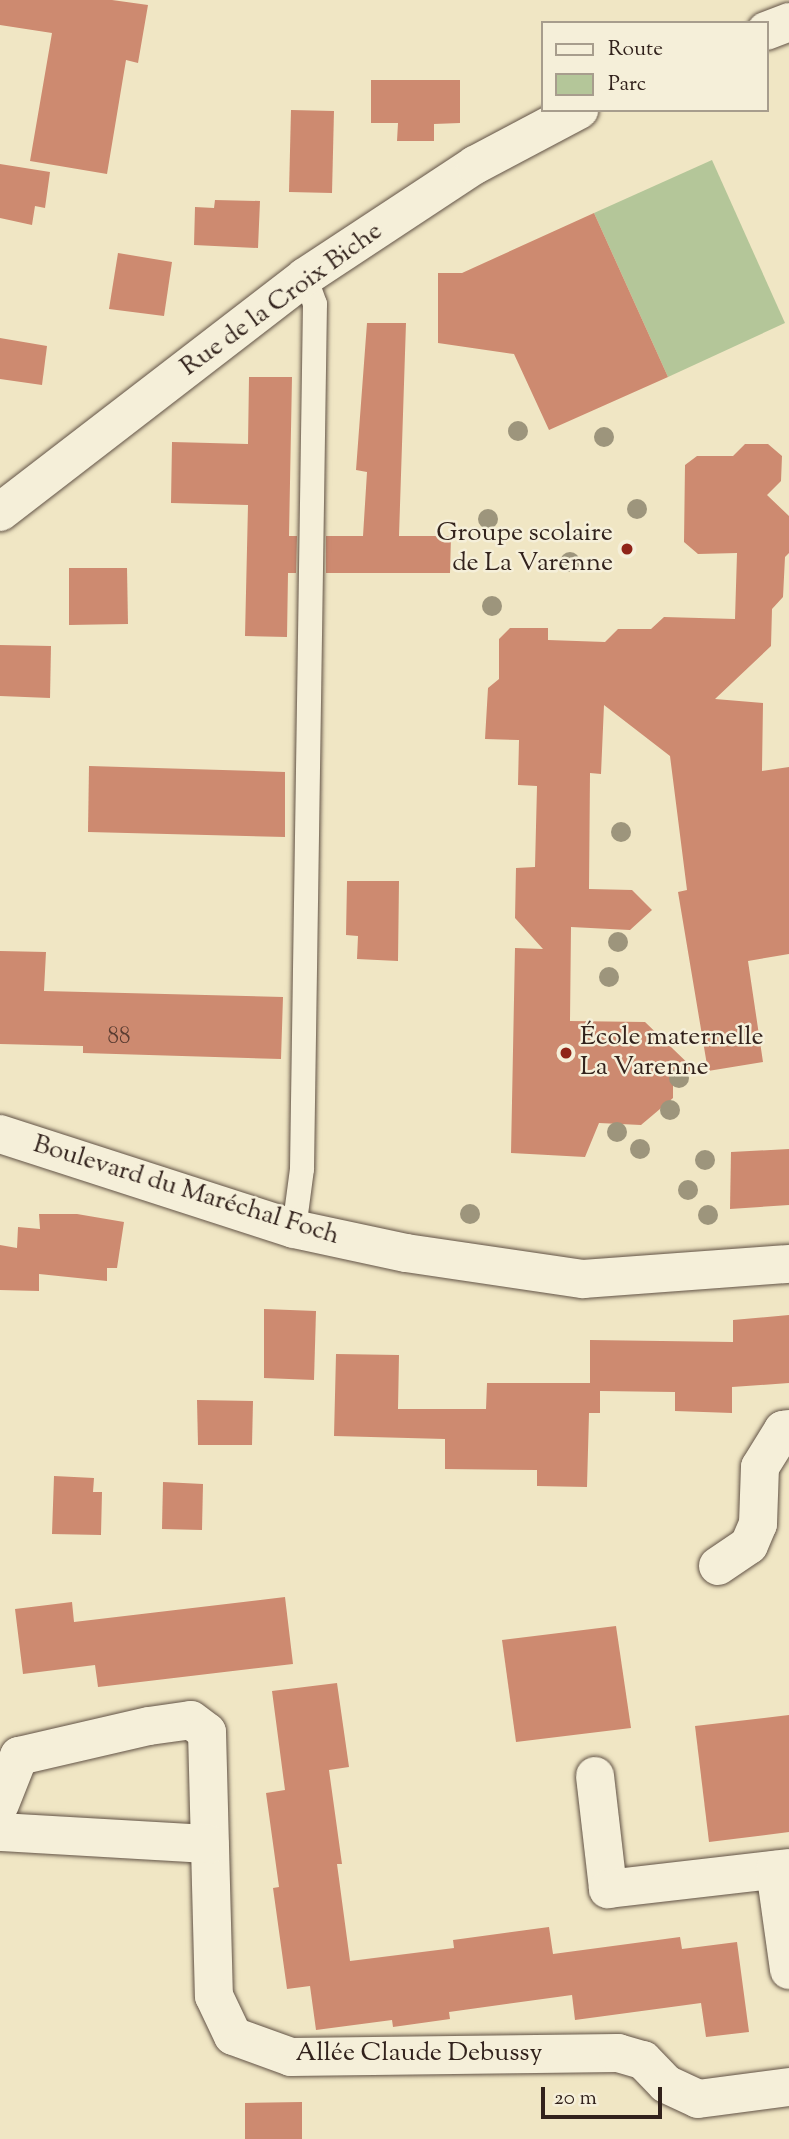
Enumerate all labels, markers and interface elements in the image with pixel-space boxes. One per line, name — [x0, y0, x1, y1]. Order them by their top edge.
legend — [540, 21, 768, 112]
text: Route — [608, 35, 663, 65]
text: Parc — [608, 70, 646, 100]
street label: Rue de la Croix Biche — [175, 216, 389, 384]
place label: Groupe scolaire de La Varenne — [436, 518, 613, 580]
marker: Groupe scolaire de La Varenne — [619, 541, 635, 557]
place label: École maternelle La Varenne — [580, 1022, 764, 1084]
house number: 88 — [108, 1024, 130, 1052]
marker: École maternelle La Varenne — [558, 1045, 574, 1061]
street label: Boulevard du Maréchal Foch — [29, 1130, 343, 1252]
street label: Allée Claude Debussy — [295, 2038, 543, 2070]
scale bar — [544, 2072, 665, 2116]
text: 20 m — [554, 2084, 597, 2114]

